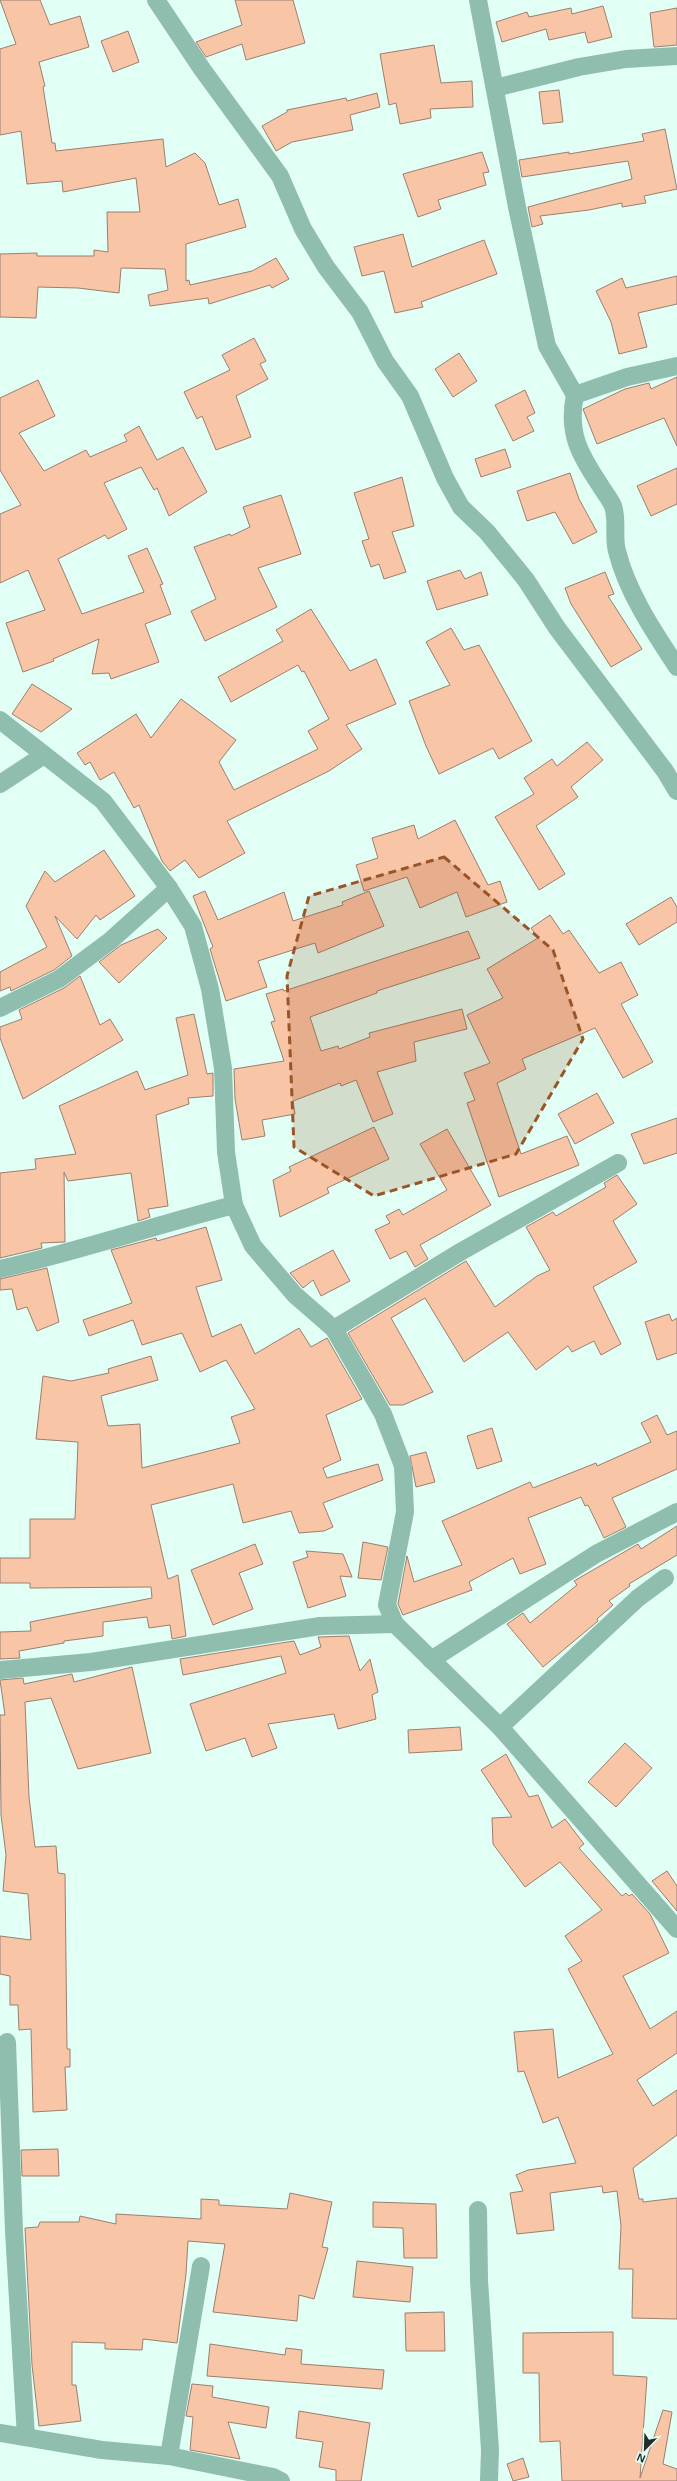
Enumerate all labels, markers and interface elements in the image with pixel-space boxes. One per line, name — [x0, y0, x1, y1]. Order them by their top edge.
north arrow — [625, 2429, 665, 2469]
text: N — [635, 2451, 647, 2465]

